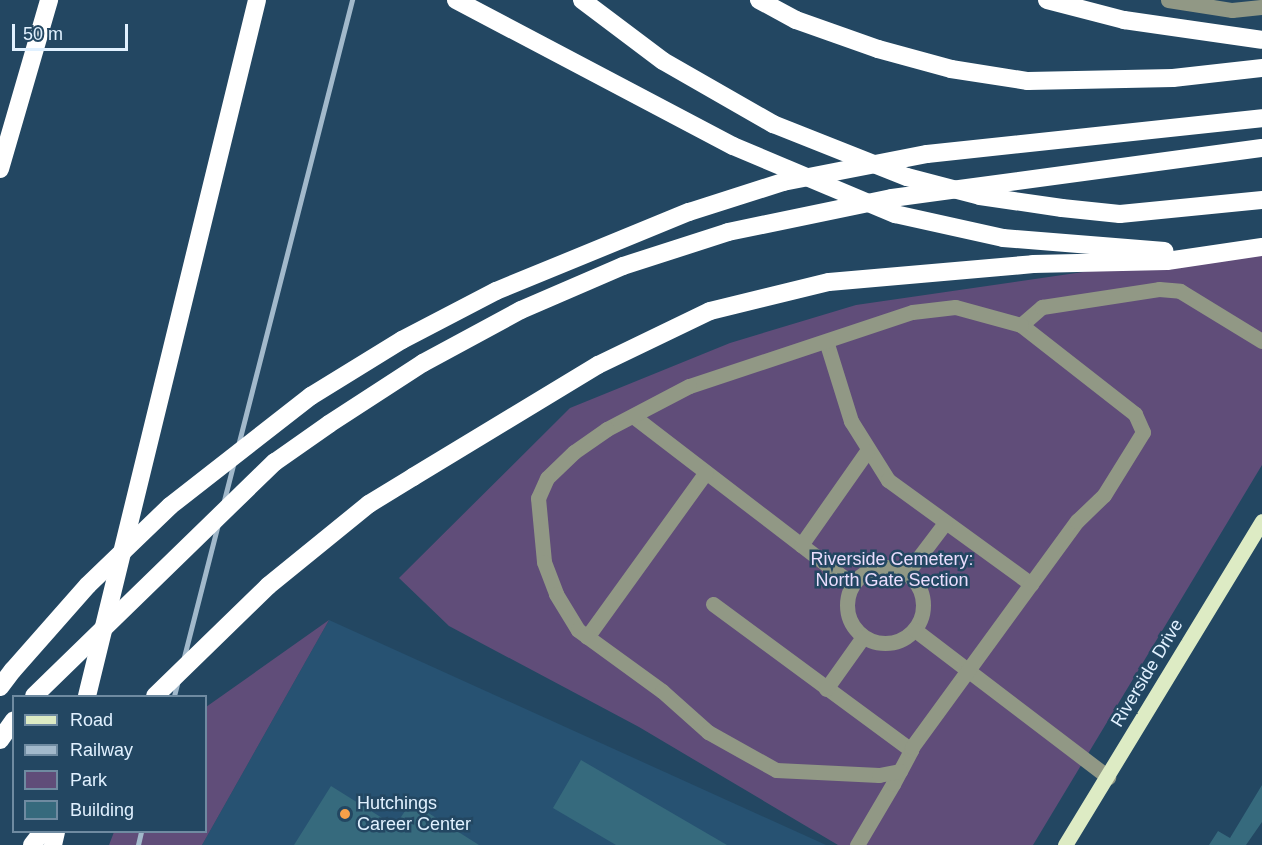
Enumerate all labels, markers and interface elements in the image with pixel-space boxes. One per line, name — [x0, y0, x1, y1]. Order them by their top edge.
scale bar — [15, 12, 130, 50]
text: 50 m — [23, 24, 63, 44]
park label: Riverside Cemetery: North Gate Section — [810, 549, 974, 592]
street label: Riverside Drive — [1106, 615, 1188, 731]
legend — [12, 695, 207, 833]
text: Road — [70, 710, 113, 730]
text: Railway — [70, 740, 133, 760]
text: Park — [70, 770, 107, 790]
place label: Hutchings Career Center — [357, 793, 471, 836]
text: Building — [70, 800, 134, 820]
marker: Hutchings Career Center — [338, 807, 352, 821]

